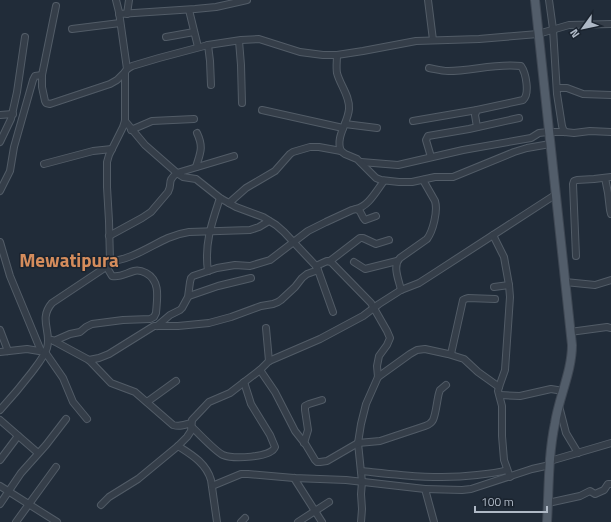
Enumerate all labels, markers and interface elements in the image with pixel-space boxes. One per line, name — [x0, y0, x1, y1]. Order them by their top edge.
north arrow — [563, 8, 603, 48]
text: N — [566, 26, 583, 41]
district label: Mewatipura — [19, 245, 119, 274]
scale bar — [475, 488, 547, 514]
text: 100 m — [481, 492, 514, 511]

